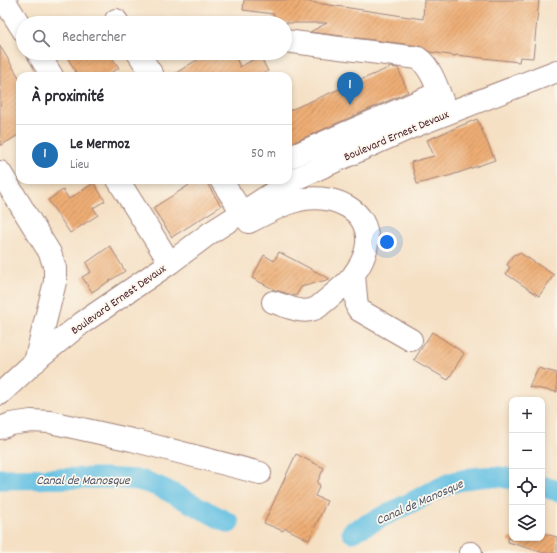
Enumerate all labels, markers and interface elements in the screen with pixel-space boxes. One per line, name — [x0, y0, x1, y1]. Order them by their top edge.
search box — [16, 16, 292, 60]
icon: search — [30, 27, 52, 49]
text: Rechercher — [62, 27, 126, 49]
pin: 1 — [337, 72, 363, 105]
text: À proximité — [32, 86, 104, 110]
street label: Boulevard Ernest Devaux — [341, 106, 452, 166]
text: Le Mermoz — [70, 134, 130, 156]
text: 1 — [44, 145, 46, 164]
text: 50 m — [251, 145, 276, 164]
text: Lieu — [70, 156, 89, 175]
your location — [377, 232, 397, 252]
street label: Boulevard Ernest Devaux — [68, 261, 170, 339]
map controls — [509, 397, 545, 541]
button: + — [509, 397, 545, 433]
button: − — [509, 433, 545, 469]
button: locate — [509, 469, 545, 505]
water label: Canal de Manosque — [36, 472, 131, 491]
water label: Canal de Manosque — [373, 475, 468, 531]
button: layers — [509, 505, 545, 541]

